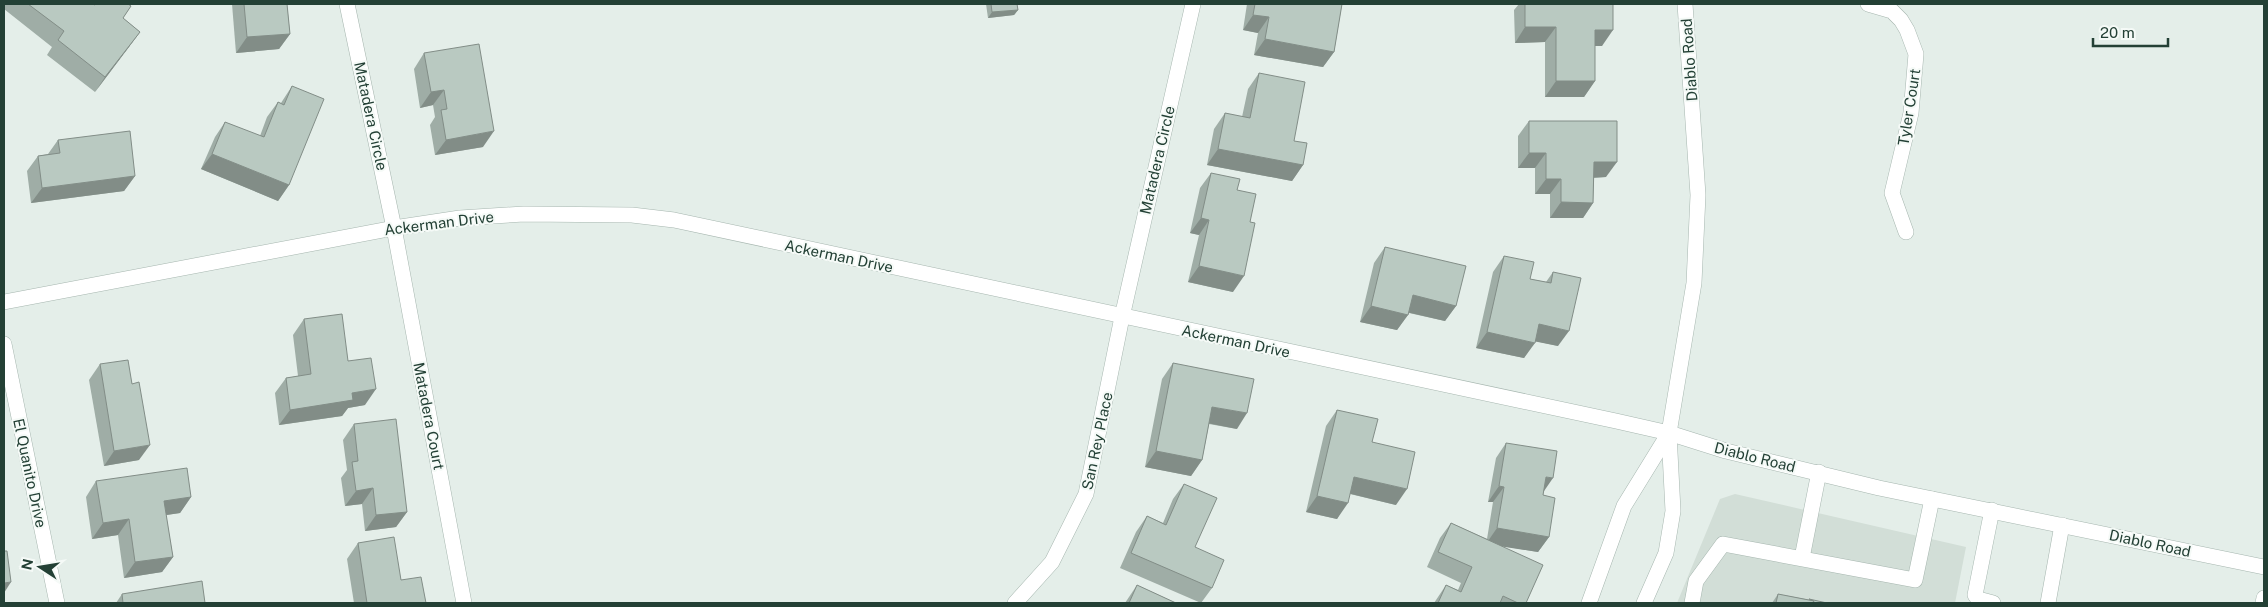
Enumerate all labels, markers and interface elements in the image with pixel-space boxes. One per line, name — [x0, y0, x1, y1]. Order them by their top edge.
scale bar — [2093, 15, 2168, 47]
street label: Diablo Road — [1678, 18, 1700, 102]
text: 20 m — [2100, 24, 2135, 41]
street label: Matadera Circle — [351, 60, 391, 172]
street label: Tyler Court — [1895, 67, 1923, 147]
street label: Matadera Circle — [1136, 104, 1178, 216]
street label: Ackerman Drive — [383, 208, 495, 238]
street label: Ackerman Drive — [783, 236, 895, 276]
street label: Ackerman Drive — [1180, 321, 1292, 361]
street label: Matadera Court — [410, 361, 448, 471]
street label: San Rey Place — [1078, 391, 1116, 491]
street label: El Quanito Drive — [10, 417, 50, 529]
street label: Diablo Road — [1713, 439, 1797, 475]
street label: Diablo Road — [2108, 526, 2192, 560]
north arrow — [15, 542, 65, 592]
text: N — [18, 557, 36, 571]

